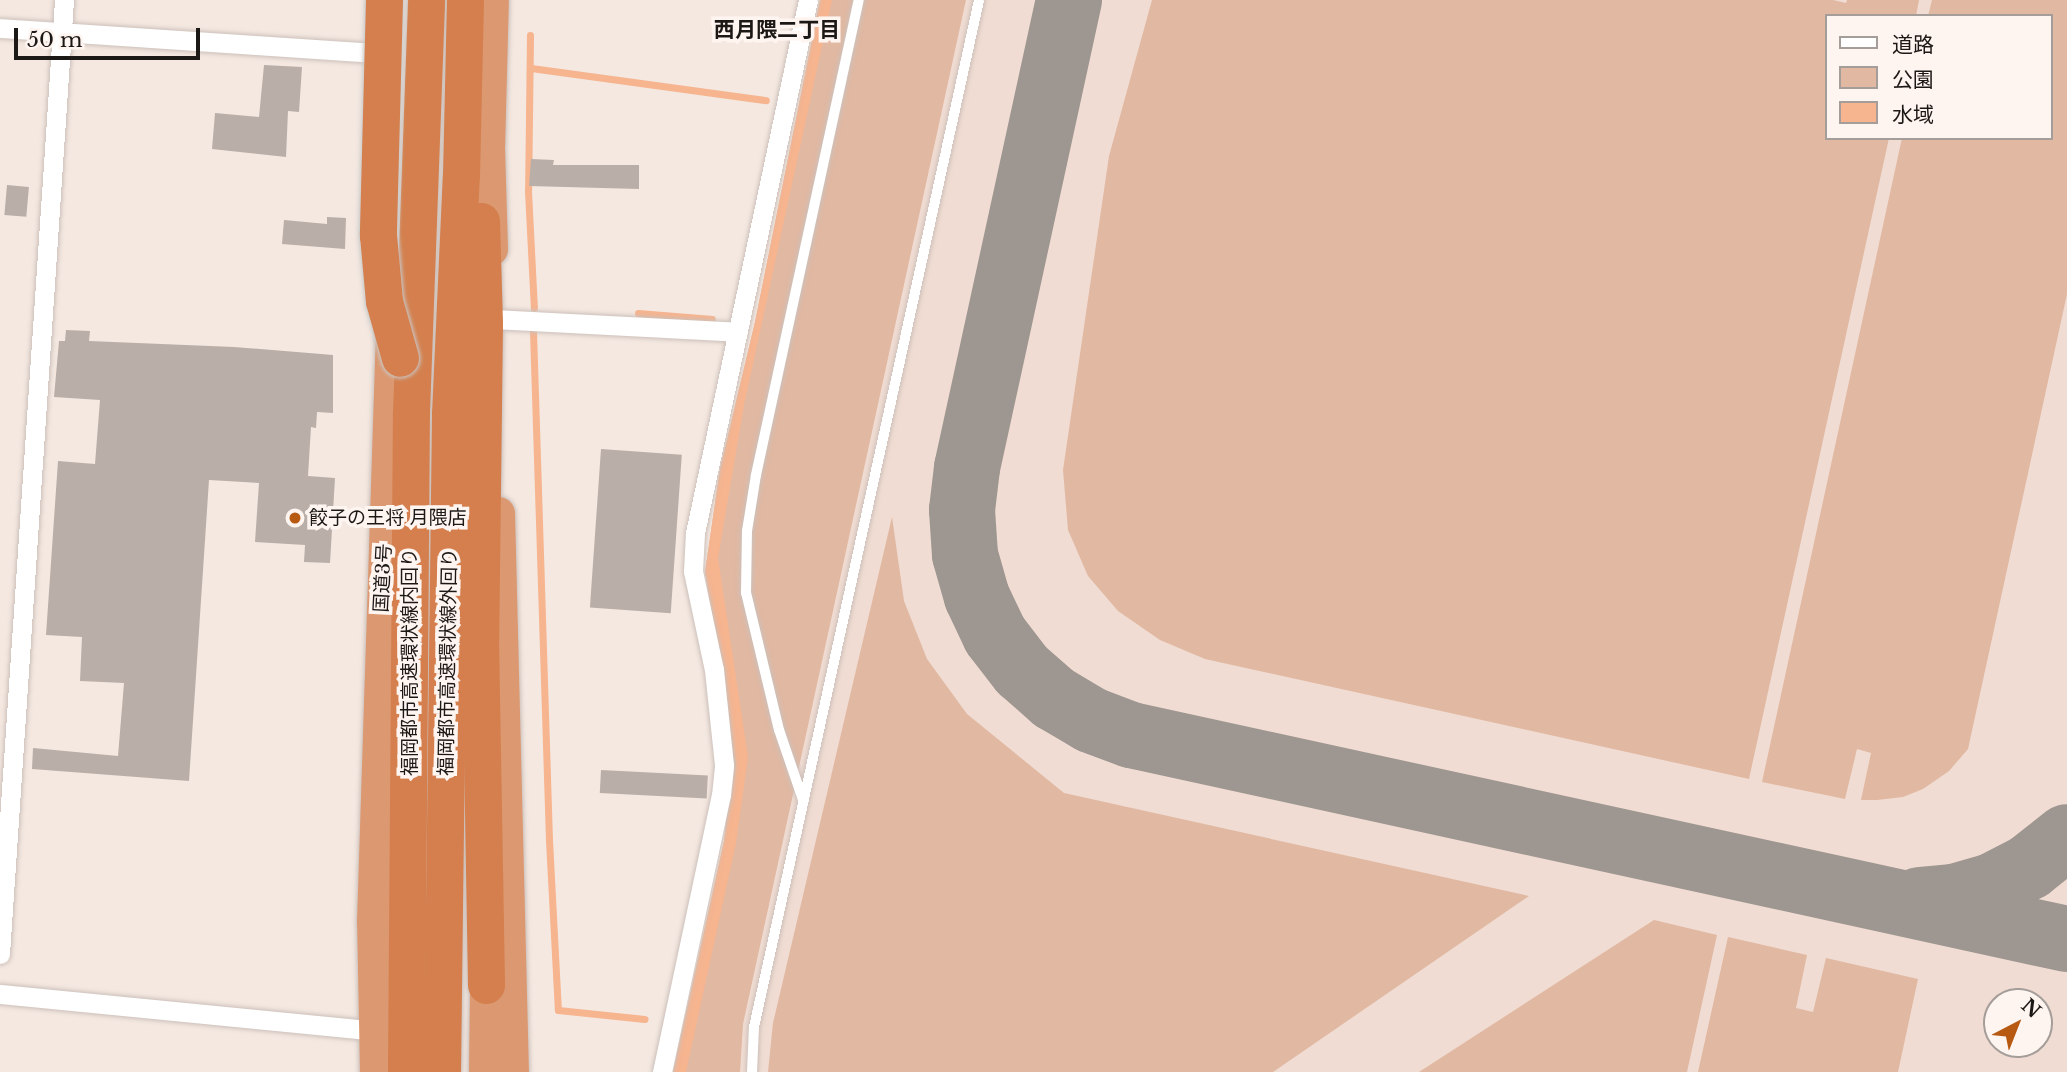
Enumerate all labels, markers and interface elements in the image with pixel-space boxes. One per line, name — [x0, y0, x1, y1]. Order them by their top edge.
scale bar — [18, 14, 203, 58]
legend — [1826, 14, 2053, 140]
district label: 西月隈二丁目 — [714, 17, 840, 43]
text: 50 m — [27, 27, 82, 53]
text: 道路 — [1892, 32, 1934, 58]
text: 公園 — [1892, 67, 1934, 93]
text: 水域 — [1892, 102, 1934, 128]
place label: 餃子の王将 月隈店 — [309, 507, 466, 529]
marker: 餃子の王将 月隈店 — [287, 510, 303, 526]
street label: 国道3号 — [370, 543, 396, 613]
street label: 福岡都市高速環状線内回り — [399, 548, 421, 776]
street label: 福岡都市高速環状線外回り — [435, 548, 461, 776]
north arrow — [1983, 988, 2053, 1058]
text: N — [2017, 994, 2045, 1023]

